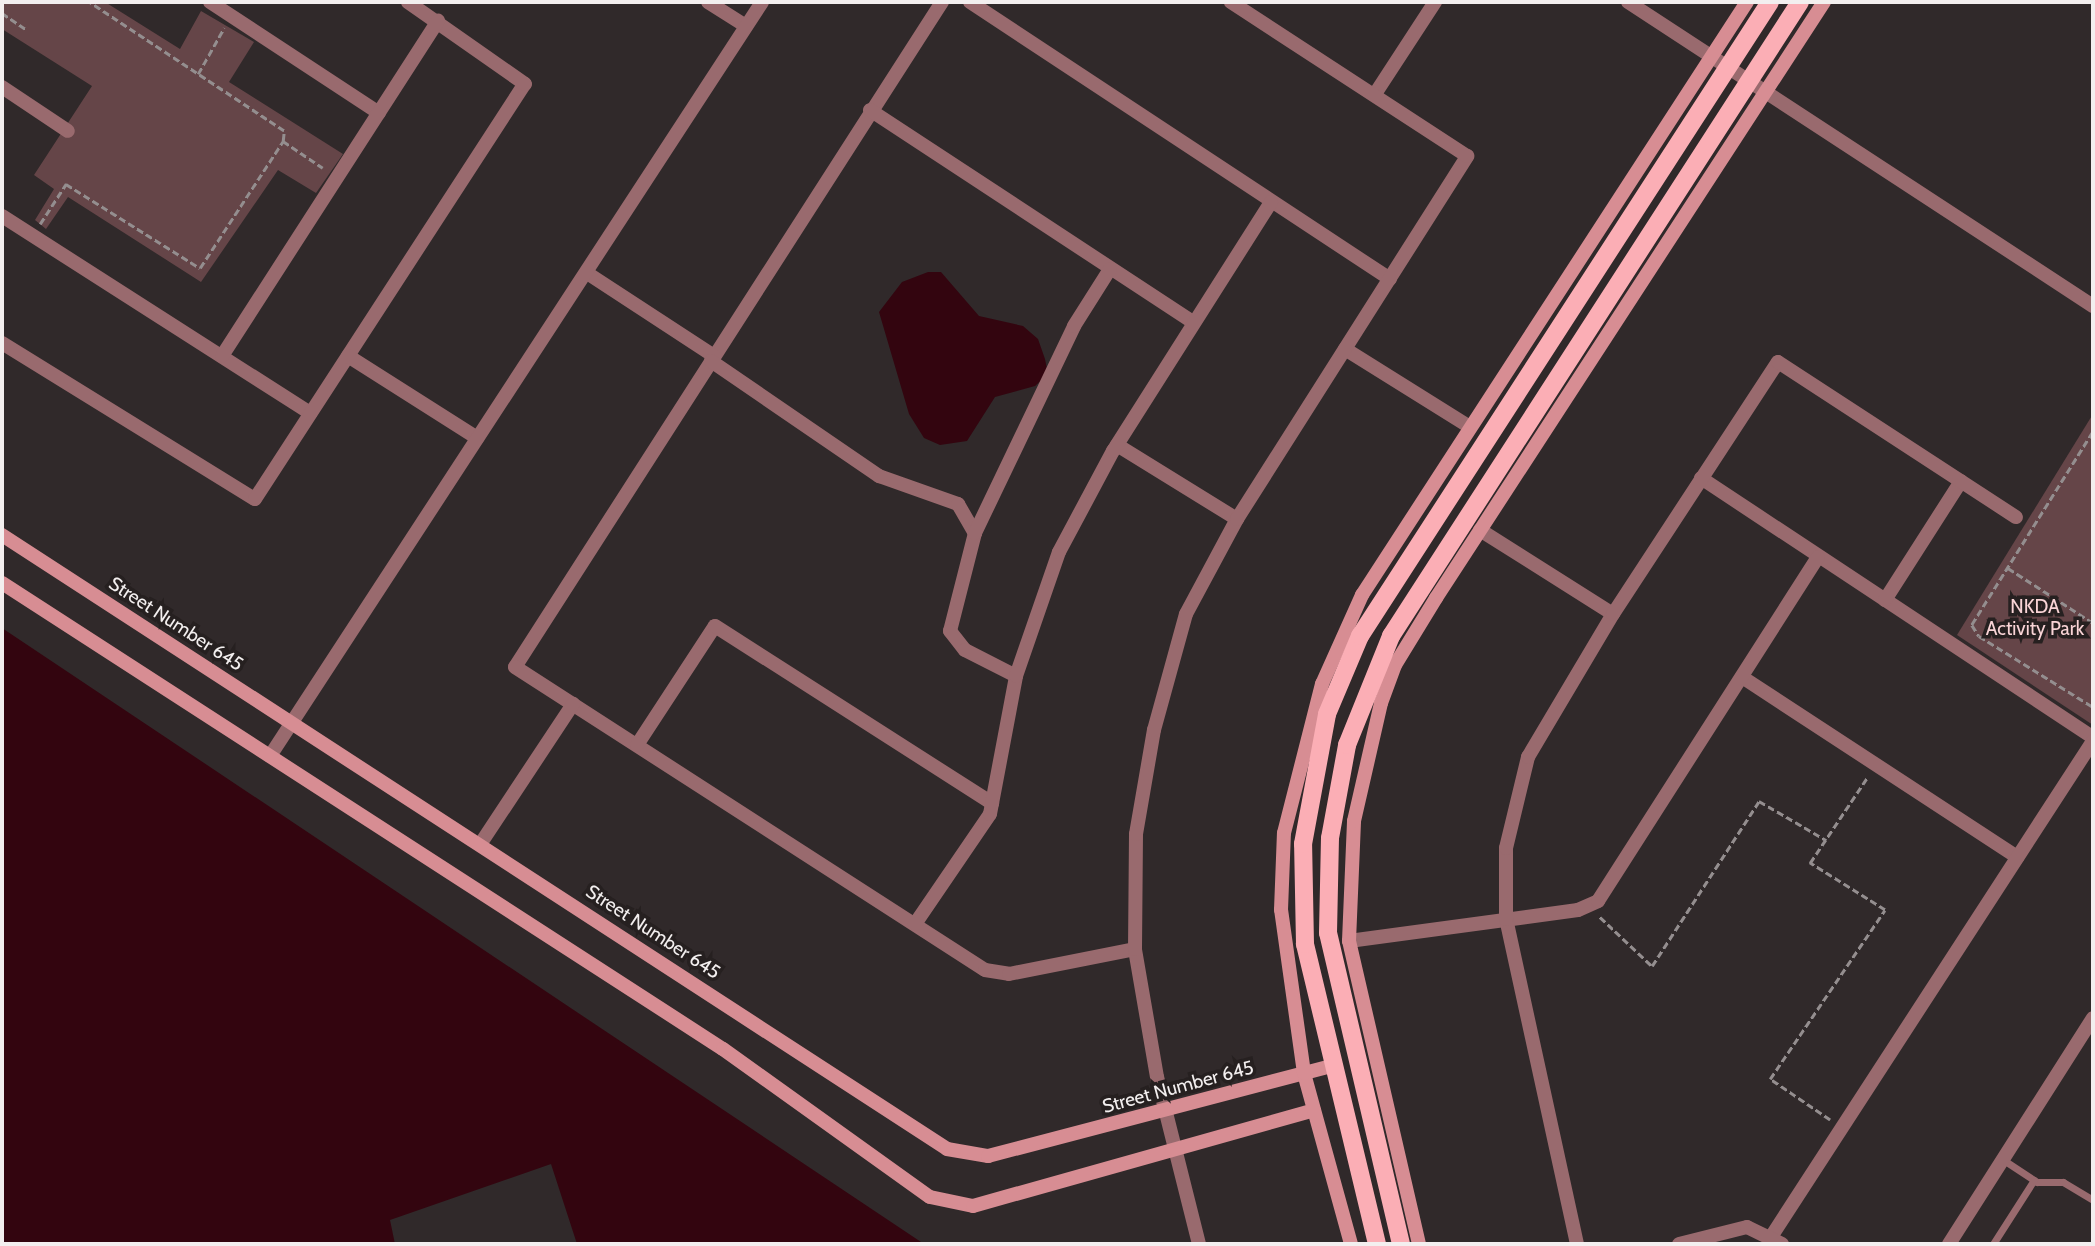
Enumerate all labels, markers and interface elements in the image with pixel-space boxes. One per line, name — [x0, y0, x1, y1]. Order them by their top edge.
street label: Street Number 645 — [105, 572, 247, 676]
park label: NKDA Activity Park — [1986, 596, 2084, 640]
street label: Street Number 645 — [582, 880, 724, 984]
street label: Street Number 645 — [1100, 1056, 1256, 1118]

